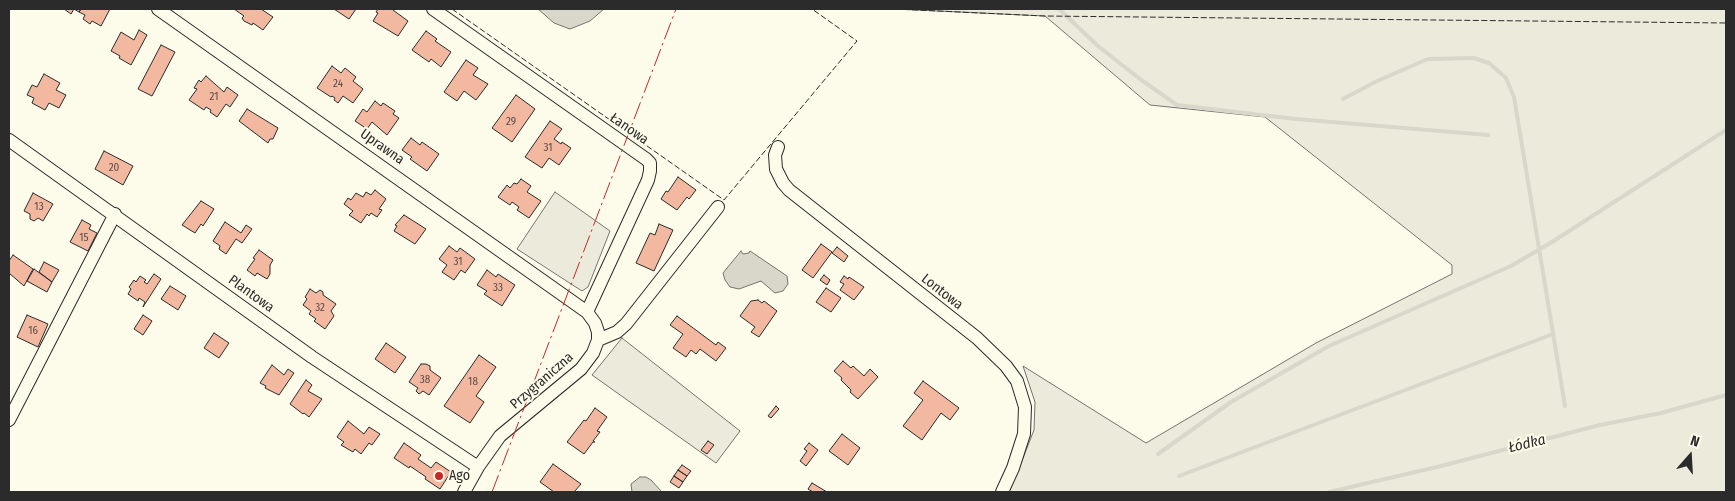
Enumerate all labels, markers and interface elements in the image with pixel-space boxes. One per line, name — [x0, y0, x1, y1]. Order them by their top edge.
house number: 24 — [333, 77, 343, 91]
house number: 21 — [210, 90, 218, 104]
street label: Łanowa — [606, 110, 652, 148]
house number: 29 — [506, 115, 516, 129]
street label: Uprawna — [357, 126, 407, 168]
house number: 31 — [544, 141, 552, 155]
house number: 20 — [109, 161, 119, 175]
house number: 13 — [34, 200, 44, 214]
house number: 15 — [79, 231, 89, 245]
house number: 31 — [454, 255, 462, 269]
street label: Lontowa — [918, 271, 966, 313]
street label: Plantowa — [225, 272, 277, 316]
house number: 33 — [493, 281, 503, 295]
house number: 32 — [315, 301, 325, 315]
house number: 16 — [28, 324, 38, 338]
street label: Przygraniczna — [507, 349, 577, 413]
house number: 38 — [420, 373, 430, 387]
house number: 18 — [468, 375, 478, 389]
water label: Łódka — [1507, 431, 1547, 457]
north arrow — [1665, 431, 1715, 481]
text: N — [1688, 432, 1702, 451]
place label: Ago — [449, 468, 470, 484]
marker: Ago — [433, 470, 445, 482]

